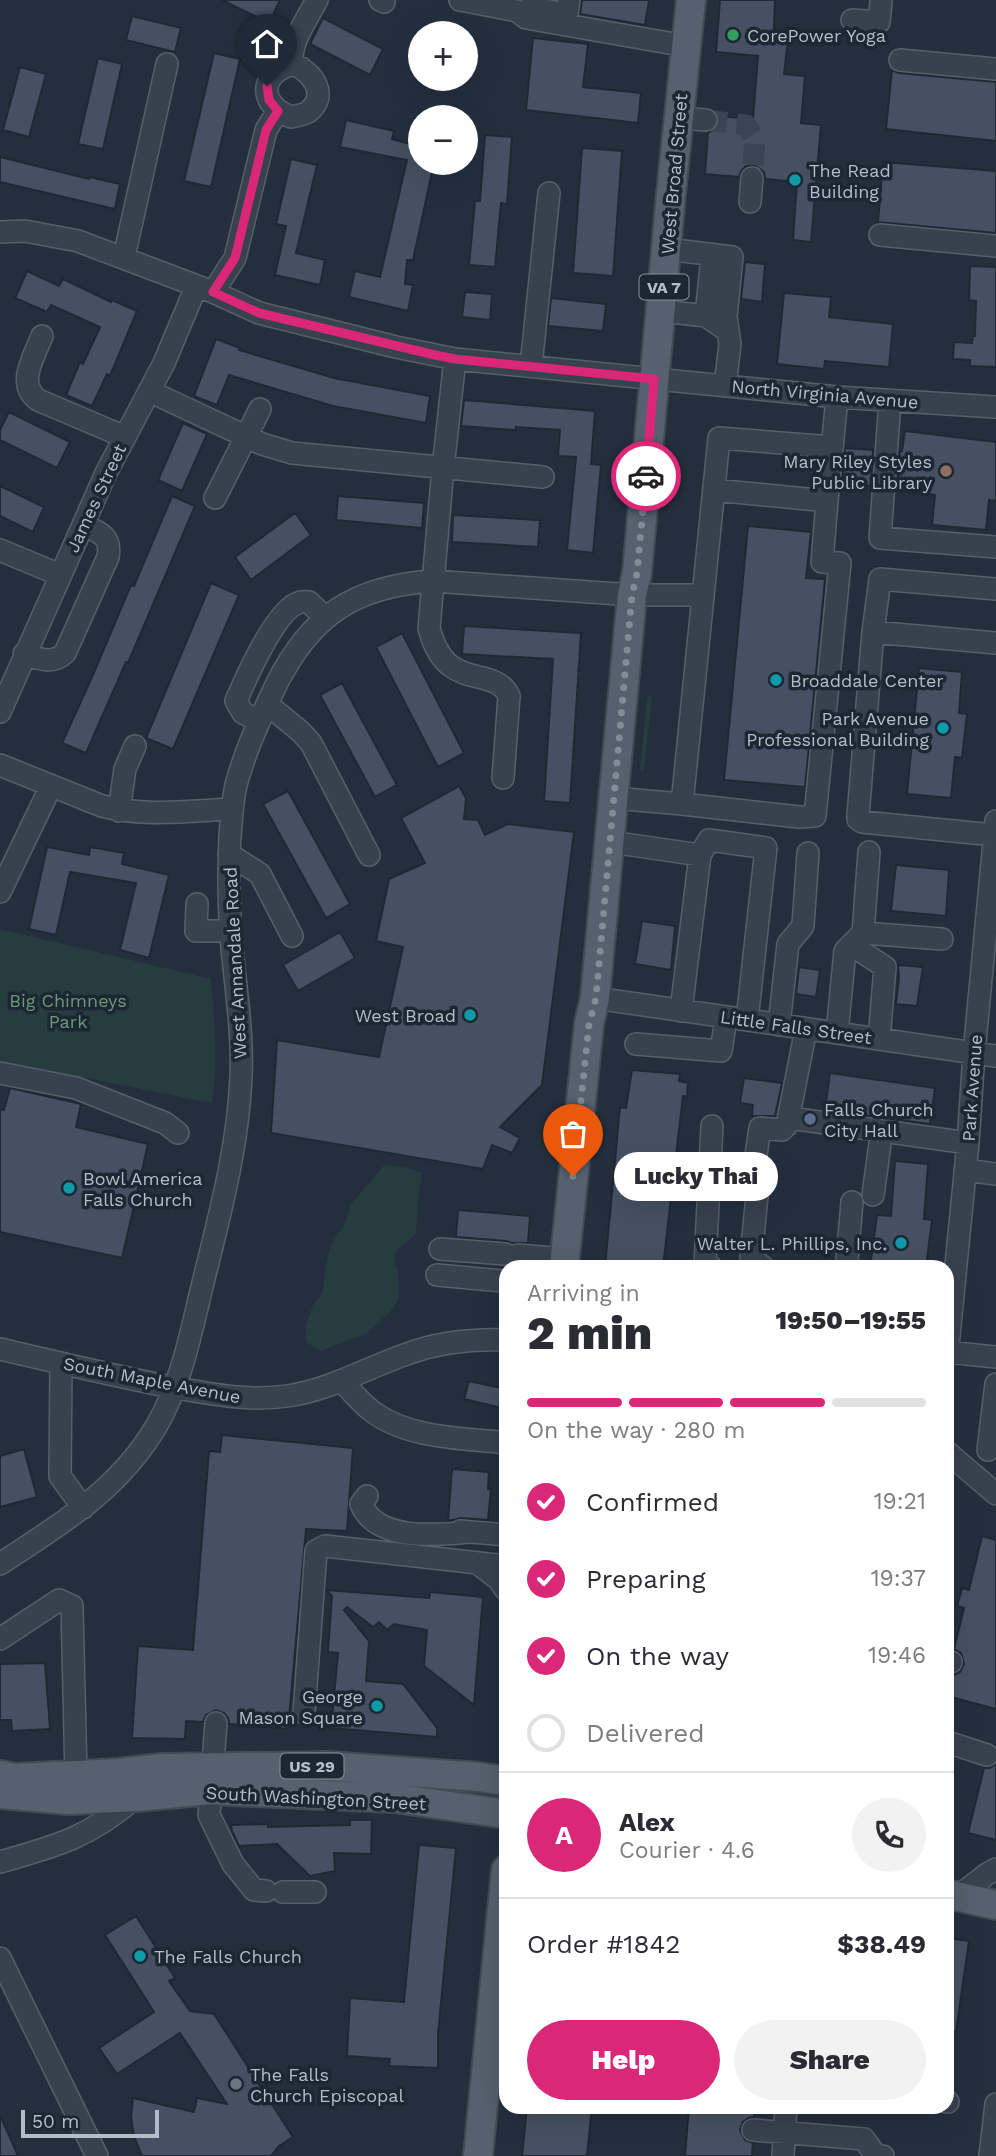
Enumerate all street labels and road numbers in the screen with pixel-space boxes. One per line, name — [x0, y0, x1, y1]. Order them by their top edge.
street label: West Broad Street — [656, 92, 692, 255]
road number: VA 7 — [640, 274, 688, 300]
street label: North Virginia Avenue — [731, 375, 919, 413]
street label: James Street — [62, 440, 131, 556]
street label: West Annandale Road — [219, 866, 251, 1060]
street label: Little Falls Street — [719, 1006, 873, 1048]
street label: Park Avenue — [958, 1034, 986, 1142]
street label: South Maple Avenue — [62, 1353, 242, 1407]
road number: US 29 — [280, 1754, 344, 1778]
street label: South Washington Street — [205, 1782, 427, 1814]

